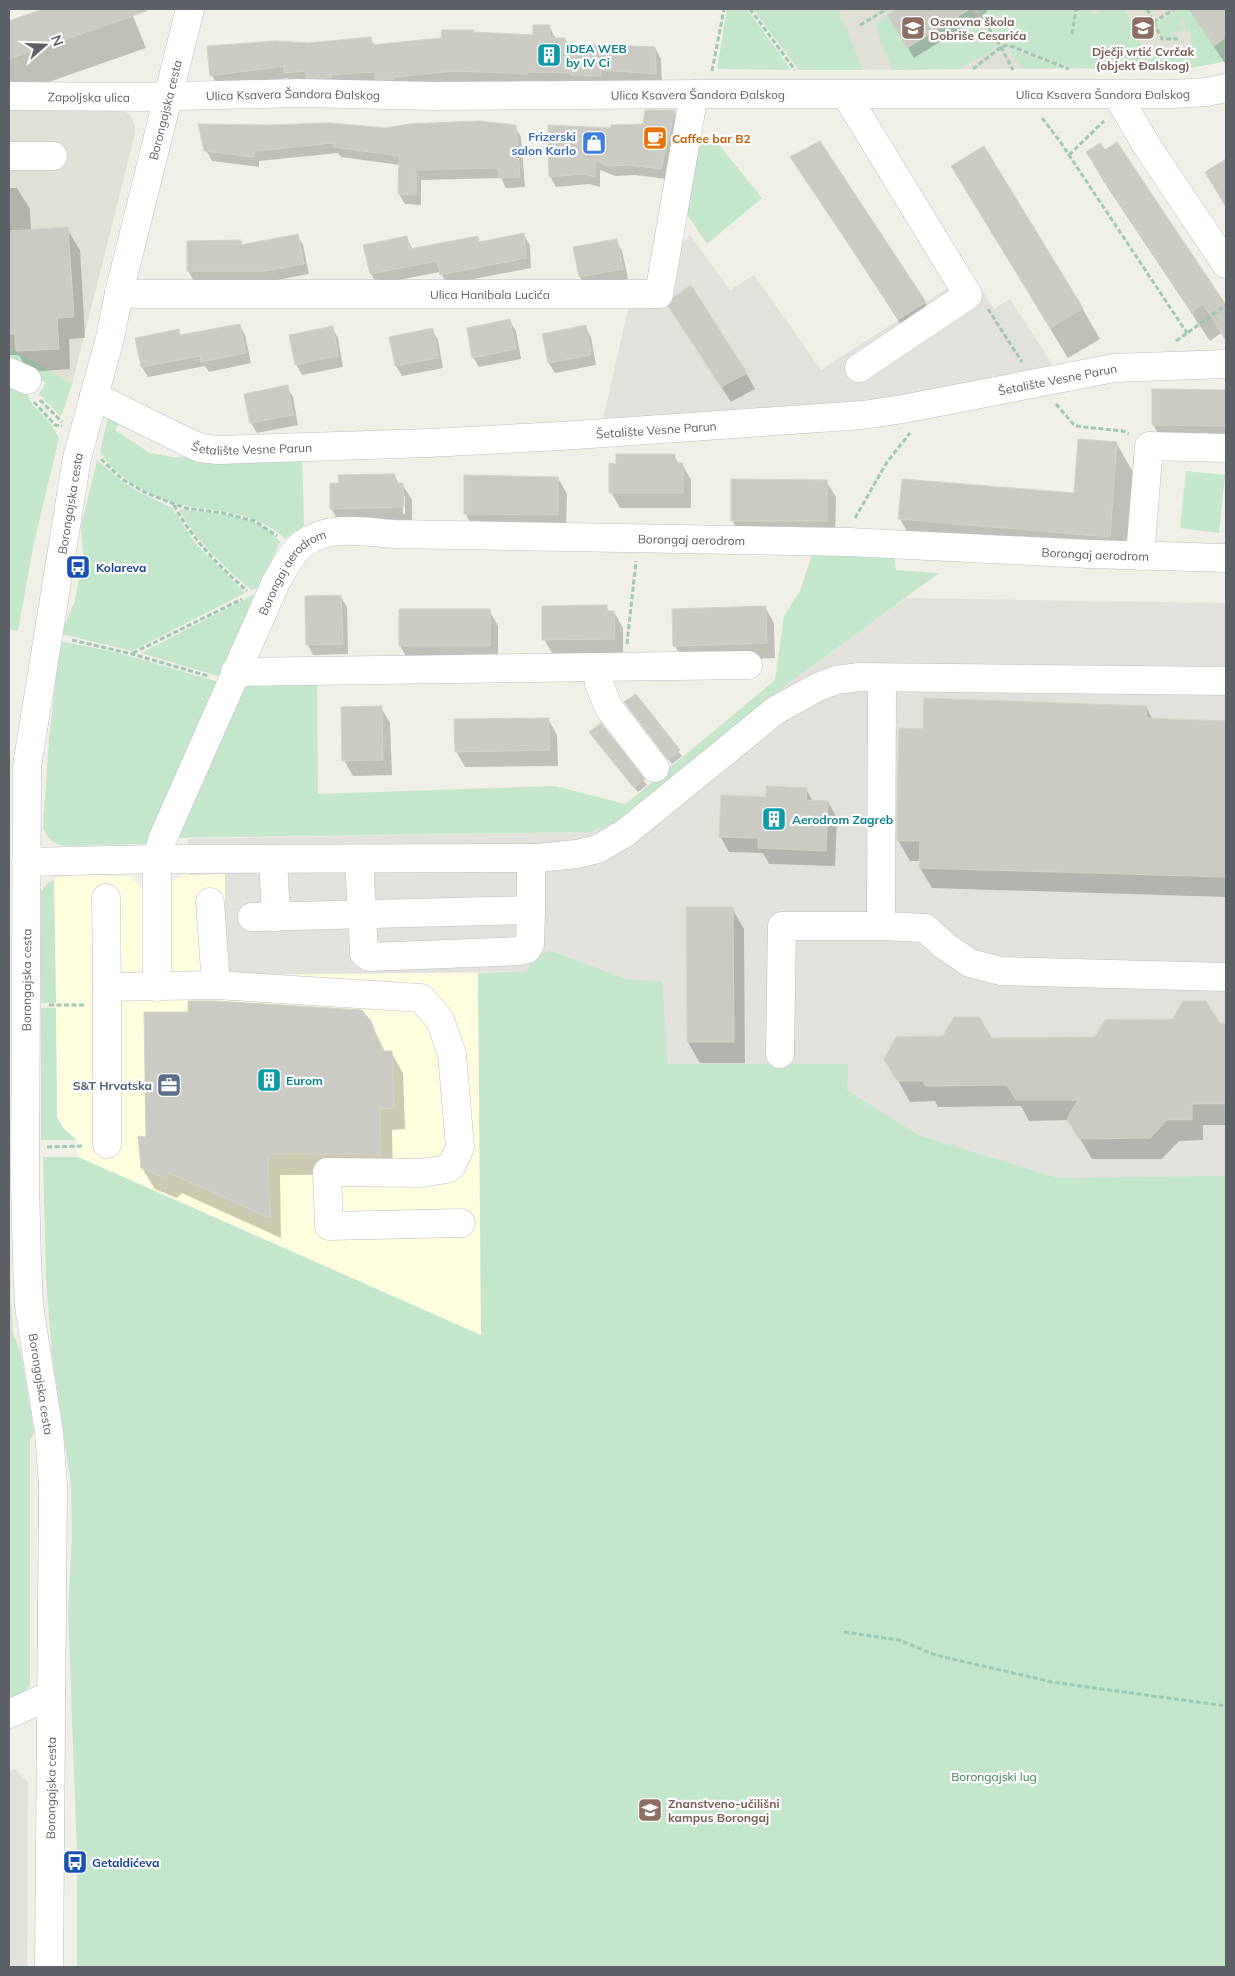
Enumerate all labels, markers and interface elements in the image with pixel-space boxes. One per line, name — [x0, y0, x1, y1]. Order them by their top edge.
place label: Osnovna škola Dobriše Cesarića — [930, 14, 1027, 43]
school or university icon: Osnovna škola Dobriše Cesarića — [900, 15, 926, 41]
school or university icon: Dječji vrtić Cvrčak (objekt Đalskog) — [1130, 15, 1156, 41]
north arrow — [20, 20, 70, 70]
text: N — [47, 33, 67, 49]
place label: IDEA WEB by IV Ci — [566, 41, 627, 70]
building icon: IDEA WEB by IV Ci — [536, 42, 562, 68]
place label: Dječji vrtić Cvrčak (objekt Đalskog) — [1092, 44, 1194, 73]
street label: Borongajska cesta — [145, 58, 185, 161]
street label: Ulica Ksavera Šandora Đalskog — [206, 85, 380, 103]
street label: Ulica Ksavera Šandora Đalskog — [611, 86, 785, 102]
street label: Ulica Ksavera Šandora Đalskog — [1016, 86, 1190, 102]
street label: Zapoljska ulica — [48, 89, 130, 104]
cafe icon: Caffee bar B2 — [642, 125, 668, 151]
place label: Frizerski salon Karlo — [511, 129, 576, 158]
shop icon: Frizerski salon Karlo — [581, 130, 607, 156]
place label: Caffee bar B2 — [672, 131, 751, 146]
street label: Ulica Hanibala Lucića — [430, 287, 550, 302]
street label: Šetalište Vesne Parun — [997, 360, 1118, 398]
street label: Šetalište Vesne Parun — [596, 418, 717, 441]
street label: Šetalište Vesne Parun — [189, 438, 312, 458]
street label: Borongajska cesta — [54, 451, 86, 555]
street label: Borongaj aerodrom — [255, 526, 328, 617]
street label: Borongaj aerodrom — [638, 531, 745, 548]
street label: Borongaj aerodrom — [1041, 544, 1149, 563]
bus stop icon: Kolareva — [65, 554, 91, 580]
place label: Kolareva — [96, 560, 146, 575]
building icon: Aerodrom Zagreb — [761, 806, 787, 832]
place label: Aerodrom Zagreb — [792, 812, 893, 827]
street label: Borongajska cesta — [18, 928, 34, 1031]
building icon: Eurom — [256, 1067, 282, 1093]
office icon: S&T Hrvatska — [156, 1072, 182, 1098]
place label: Eurom — [286, 1073, 323, 1088]
place label: S&T Hrvatska — [73, 1078, 152, 1093]
street label: Borongajska cesta — [26, 1332, 56, 1436]
street label: Borongajska cesta — [43, 1737, 58, 1839]
park label: Borongajski lug — [951, 1769, 1037, 1784]
place label: Znanstveno-učilišni kampus Borongaj — [668, 1796, 780, 1825]
school or university icon: Znanstveno-učilišni kampus Borongaj — [637, 1797, 663, 1823]
bus stop icon: Getaldićeva — [62, 1849, 88, 1875]
place label: Getaldićeva — [92, 1855, 159, 1870]

